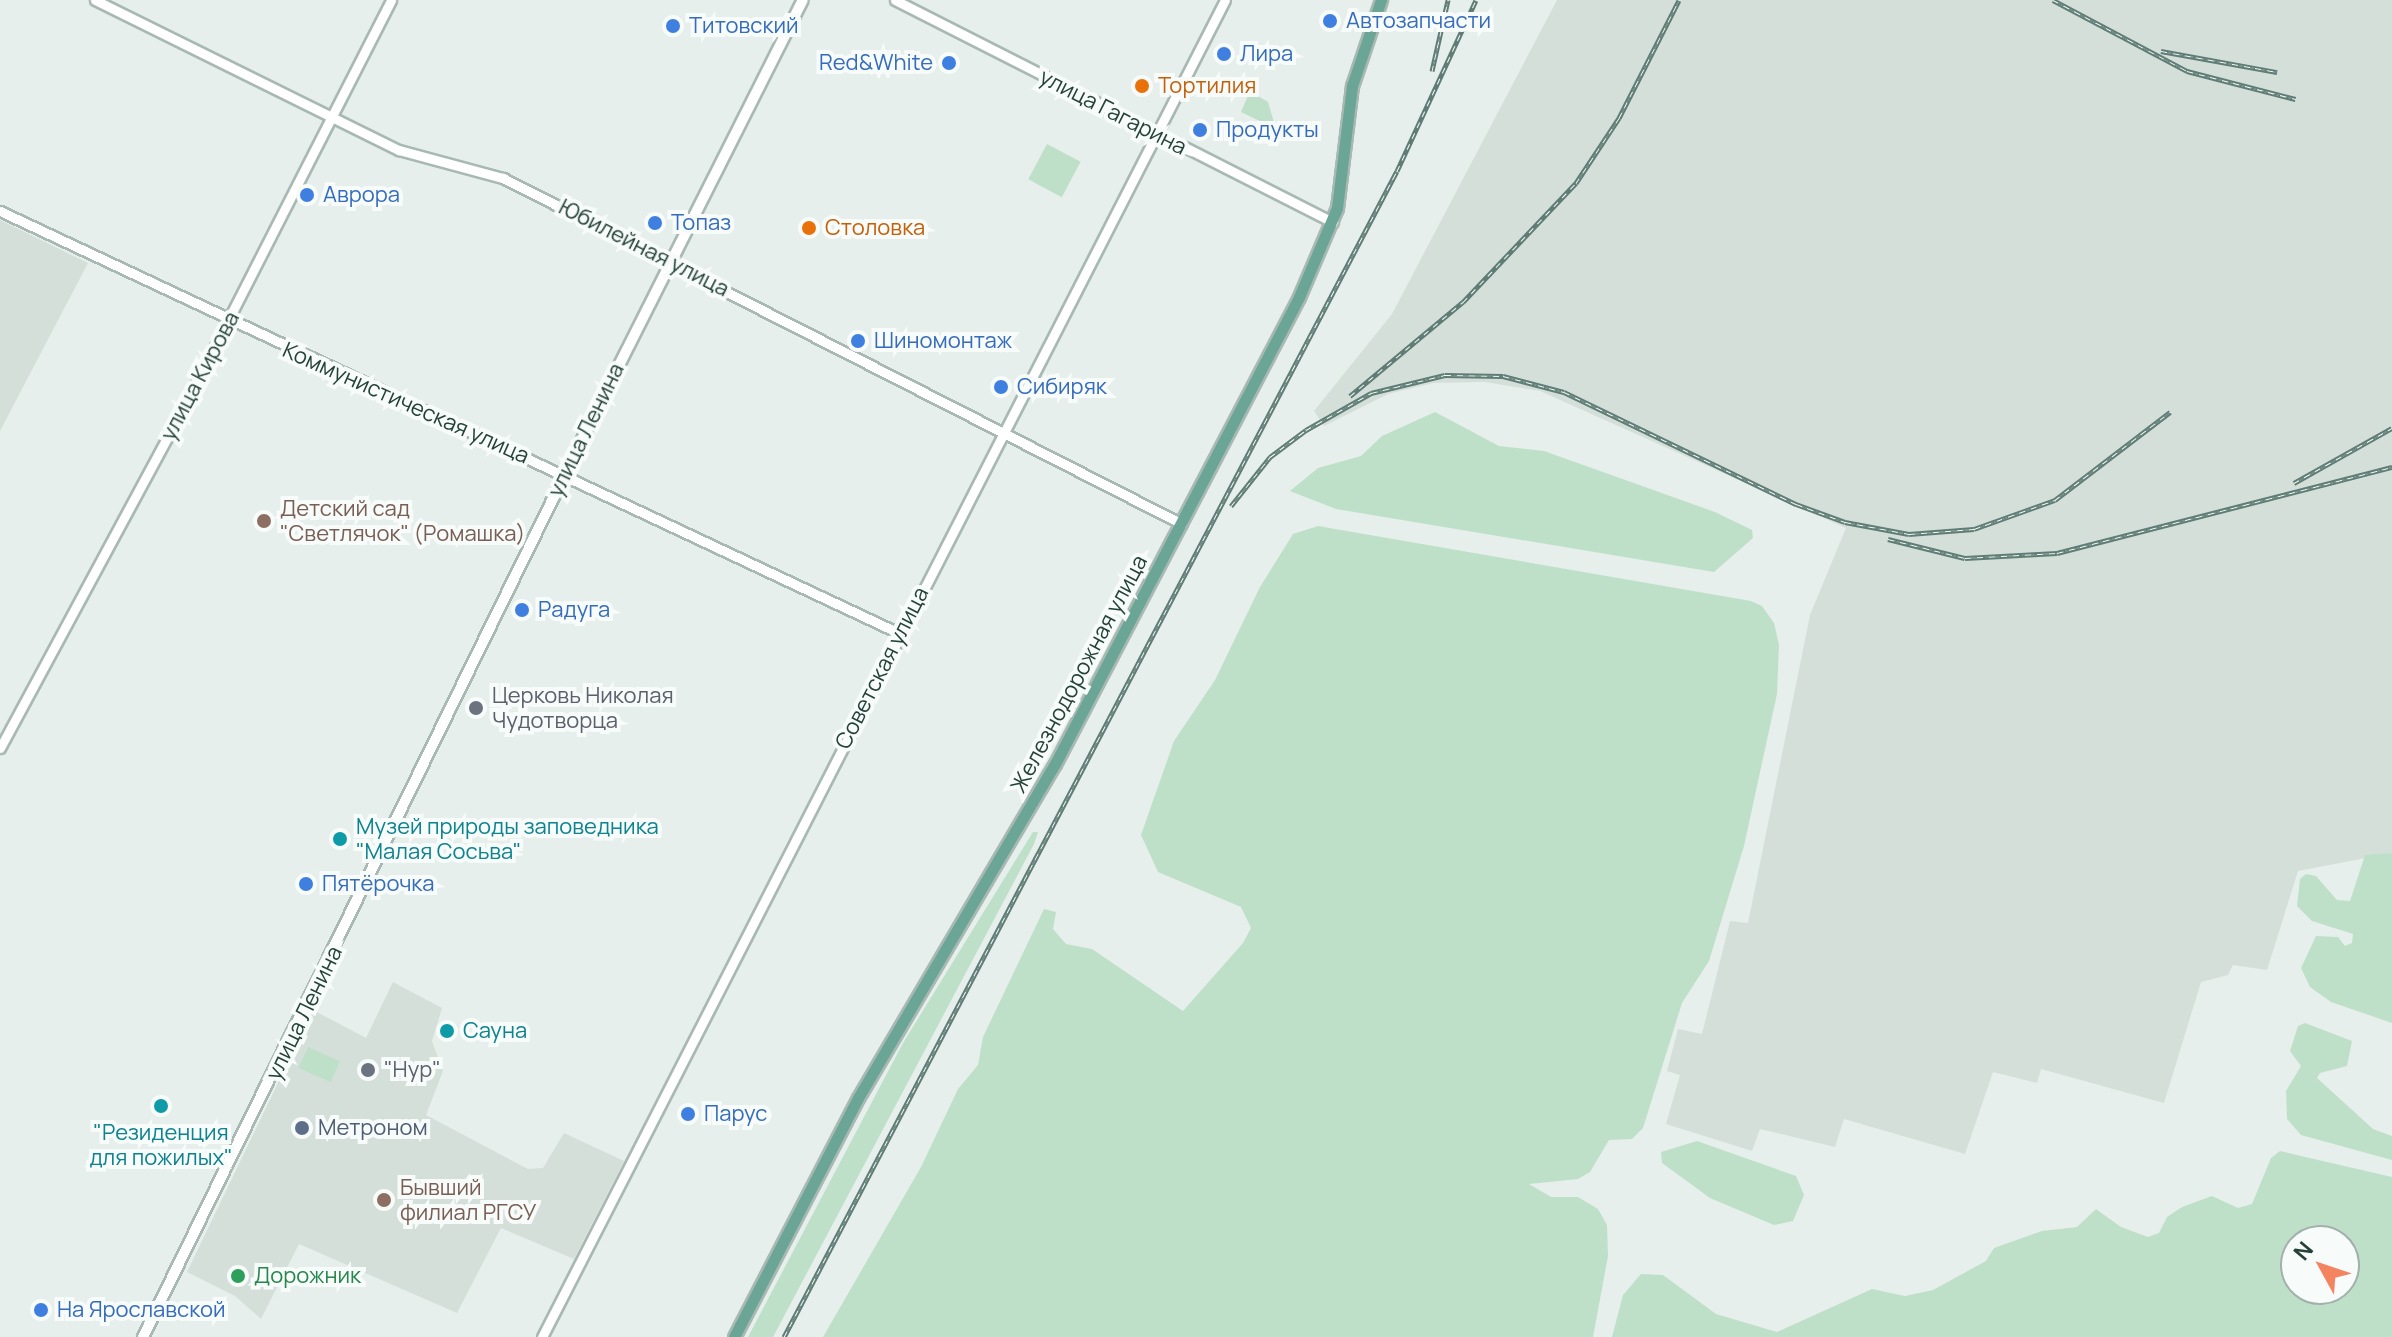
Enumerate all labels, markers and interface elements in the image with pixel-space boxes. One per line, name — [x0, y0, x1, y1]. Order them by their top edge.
place label: Автозапчасти — [1346, 8, 1491, 34]
marker: Автозапчасти — [1321, 12, 1339, 30]
place label: Титовский — [689, 13, 798, 39]
marker: Титовский — [664, 17, 682, 35]
place label: Лира — [1240, 41, 1293, 67]
marker: Лира — [1215, 45, 1233, 63]
place label: Red&White — [819, 50, 933, 76]
marker: Red&White — [940, 54, 958, 72]
street label: улица Гагарина — [1035, 64, 1191, 160]
place label: Тортилия — [1158, 73, 1256, 99]
marker: Тортилия — [1133, 77, 1151, 95]
place label: Продукты — [1216, 117, 1319, 143]
marker: Продукты — [1191, 121, 1209, 139]
place label: Аврора — [323, 182, 400, 208]
marker: Аврора — [298, 186, 316, 204]
street label: Юбилейная улица — [554, 194, 734, 302]
place label: Топаз — [671, 210, 731, 236]
marker: Топаз — [646, 214, 664, 232]
place label: Столовка — [825, 215, 925, 241]
marker: Столовка — [800, 219, 818, 237]
street label: улица Кирова — [155, 307, 245, 445]
place label: Шиномонтаж — [874, 328, 1012, 354]
marker: Шиномонтаж — [849, 332, 867, 350]
street label: Коммунистическая улица — [279, 337, 533, 469]
street label: улица Ленина — [542, 359, 630, 501]
place label: Сибиряк — [1017, 374, 1107, 400]
marker: Сибиряк — [992, 378, 1010, 396]
place label: Детский сад "Светлячок" (Ромашка) — [280, 495, 525, 546]
marker: Детский сад "Светлячок" (Ромашка) — [255, 512, 273, 530]
street label: Железнодорожная улица — [1005, 551, 1153, 797]
street label: Советская улица — [830, 583, 934, 753]
place label: Радуга — [538, 597, 610, 623]
marker: Радуга — [513, 601, 531, 619]
place label: Церковь Николая Чудотворца — [492, 682, 674, 734]
marker: Церковь Николая Чудотворца — [467, 699, 485, 717]
place label: Музей природы заповедника "Малая Сосьва" — [356, 813, 659, 864]
marker: Музей природы заповедника "Малая Сосьва" — [331, 830, 349, 848]
place label: Пятёрочка — [322, 871, 435, 897]
marker: Пятёрочка — [297, 875, 315, 893]
street label: улица Ленина — [260, 942, 348, 1084]
place label: Сауна — [463, 1018, 527, 1044]
marker: Сауна — [438, 1022, 456, 1040]
place label: "Нур" — [384, 1057, 441, 1083]
marker: "Нур" — [359, 1061, 377, 1079]
marker: "Резиденция для пожилых" — [152, 1097, 170, 1115]
place label: Парус — [704, 1101, 767, 1127]
marker: Парус — [679, 1105, 697, 1123]
place label: Метроном — [318, 1115, 428, 1141]
place label: "Резиденция для пожилых" — [89, 1119, 233, 1170]
marker: Метроном — [293, 1119, 311, 1137]
place label: Бывший филиал РГСУ — [400, 1174, 537, 1226]
marker: Бывший филиал РГСУ — [375, 1191, 393, 1209]
north arrow — [2280, 1225, 2360, 1305]
text: N — [2287, 1235, 2320, 1267]
place label: Дорожник — [254, 1263, 361, 1289]
marker: Дорожник — [229, 1267, 247, 1285]
place label: На Ярославской — [57, 1297, 225, 1323]
marker: На Ярославской — [32, 1301, 50, 1319]

